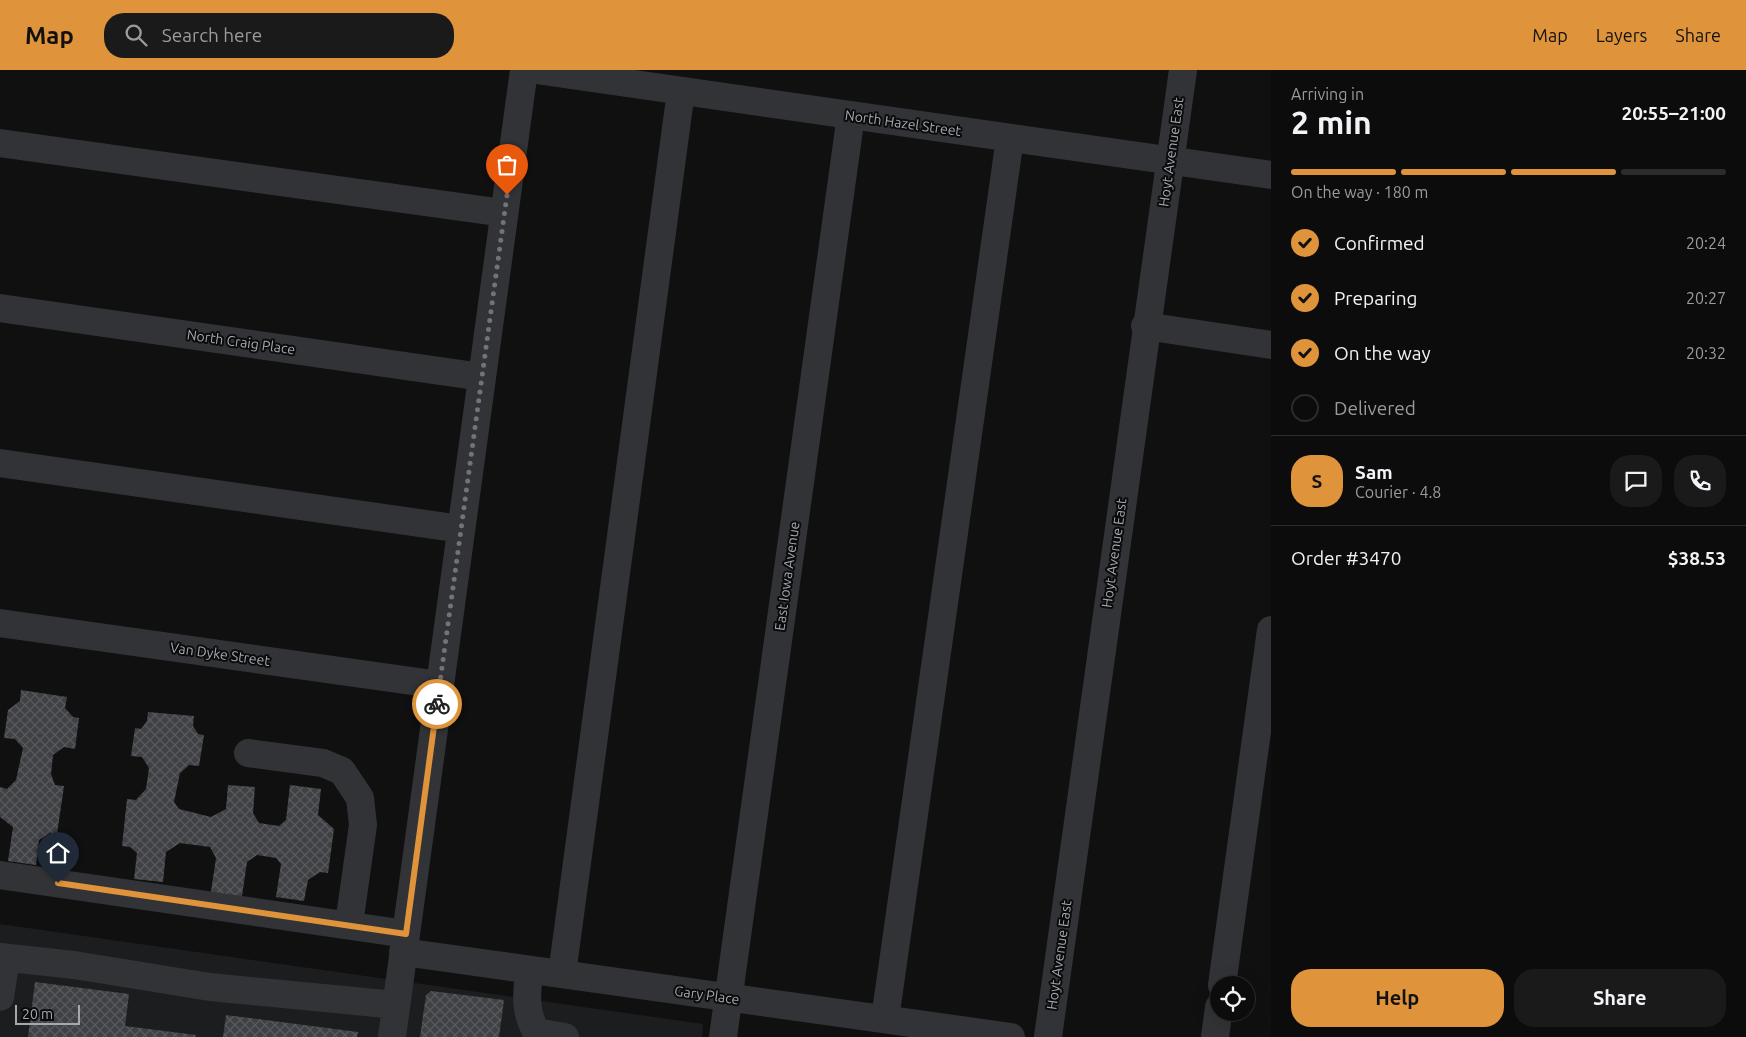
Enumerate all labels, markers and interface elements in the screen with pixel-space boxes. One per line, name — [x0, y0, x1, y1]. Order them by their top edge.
search box — [104, 13, 454, 58]
icon: search — [122, 21, 150, 49]
text: Map — [25, 22, 74, 49]
text: Search here — [162, 24, 262, 46]
text: Map — [1532, 25, 1568, 45]
text: Layers — [1596, 25, 1647, 45]
text: Share — [1675, 25, 1721, 45]
text: Arriving in — [1291, 85, 1364, 103]
street label: Hoyt Avenue East — [1155, 96, 1187, 208]
text: 20:55–21:00 — [1621, 102, 1726, 124]
text: 2 min — [1291, 104, 1372, 140]
street label: North Hazel Street — [844, 107, 963, 139]
pin — [486, 144, 528, 195]
icon: bag — [493, 151, 521, 179]
text: On the way · 180 m — [1291, 183, 1428, 201]
icon: check — [1291, 229, 1319, 257]
text: Confirmed — [1334, 232, 1425, 254]
text: 20:24 — [1686, 234, 1726, 252]
icon: check — [1291, 284, 1319, 312]
text: Preparing — [1334, 287, 1418, 309]
text: 20:27 — [1686, 289, 1726, 307]
street label: North Craig Place — [186, 326, 296, 358]
icon: check — [1291, 339, 1319, 367]
text: On the way — [1334, 342, 1431, 364]
text: 20:32 — [1686, 344, 1726, 362]
text: Delivered — [1334, 397, 1416, 419]
button: chat — [1610, 455, 1662, 507]
button: phone — [1674, 455, 1726, 507]
text: Sam — [1355, 461, 1393, 483]
text: S — [1312, 470, 1322, 492]
text: Courier · 4.8 — [1355, 483, 1441, 501]
street label: Hoyt Avenue East — [1098, 497, 1130, 609]
street label: East Iowa Avenue — [771, 520, 803, 632]
text: Order #3470 — [1291, 547, 1401, 569]
text: $38.53 — [1668, 547, 1726, 569]
street label: Van Dyke Street — [169, 639, 271, 669]
courier — [412, 679, 462, 729]
icon: bike — [423, 690, 451, 718]
pin — [37, 832, 79, 883]
icon: home — [44, 839, 72, 867]
street label: Hoyt Avenue East — [1043, 899, 1075, 1011]
button: Help — [1291, 969, 1504, 1027]
button: Share — [1514, 969, 1726, 1027]
map controls — [1210, 976, 1255, 1021]
button: locate — [1210, 976, 1255, 1021]
street label: Gary Place — [673, 983, 741, 1007]
scale bar — [15, 1002, 80, 1025]
text: 20 m — [22, 1006, 53, 1022]

